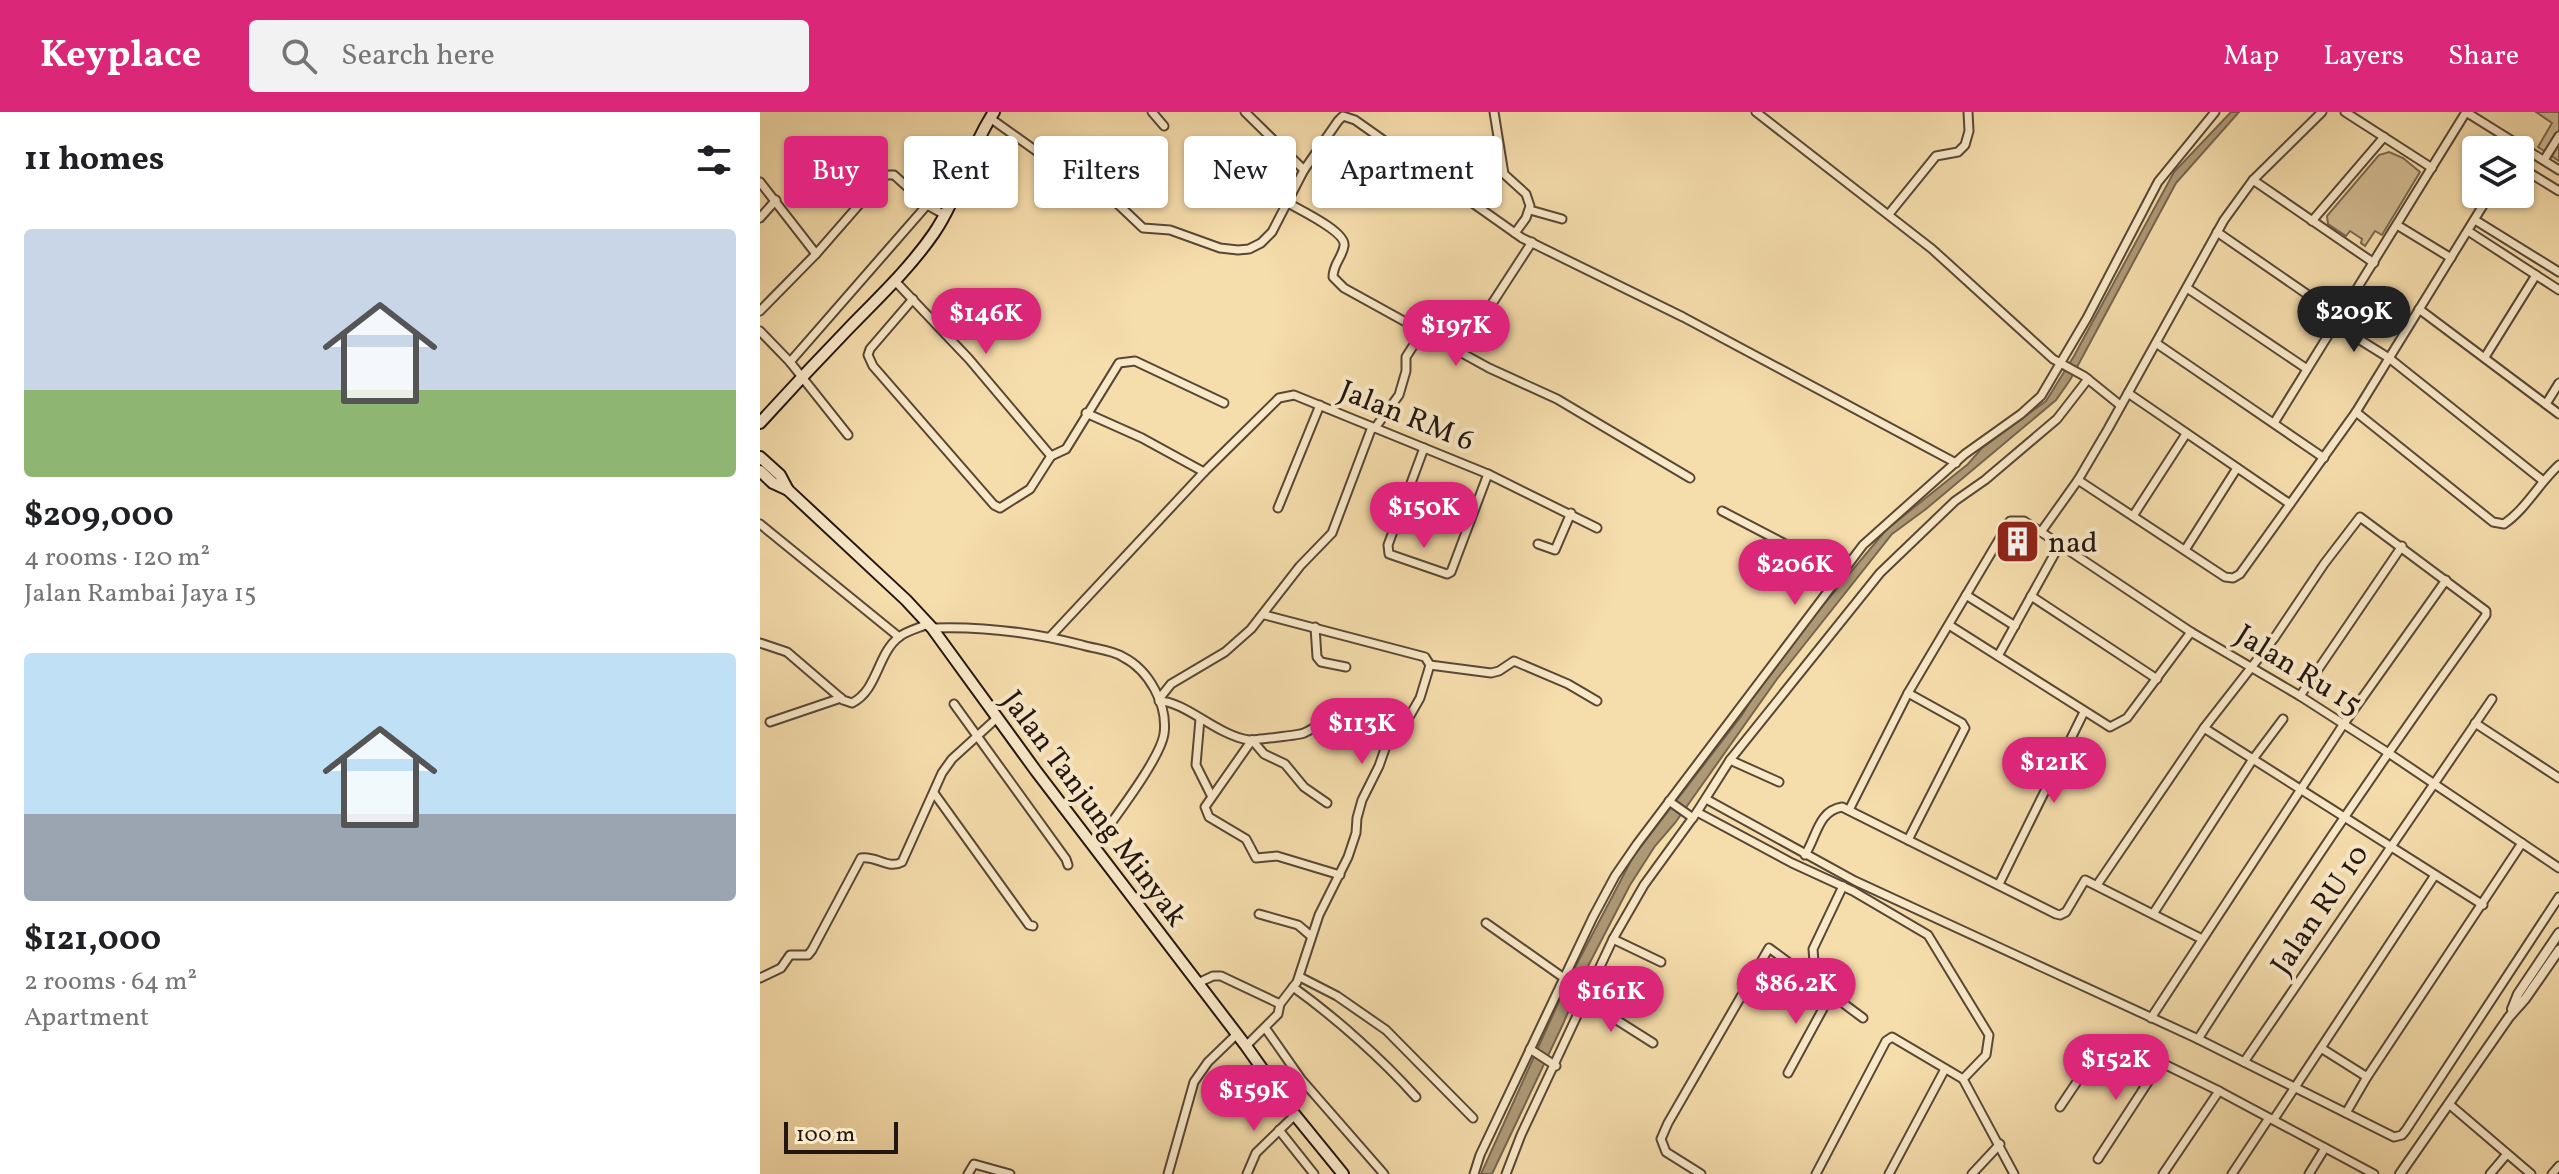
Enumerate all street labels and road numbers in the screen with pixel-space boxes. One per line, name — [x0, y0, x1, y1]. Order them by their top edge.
street label: Jalan RM 6 — [1332, 371, 1480, 463]
street label: Jalan Ru 15 — [2227, 615, 2369, 726]
street label: Jalan Tanjung Minyak — [991, 682, 1196, 936]
street label: Jalan RU 10 — [2262, 837, 2380, 984]

